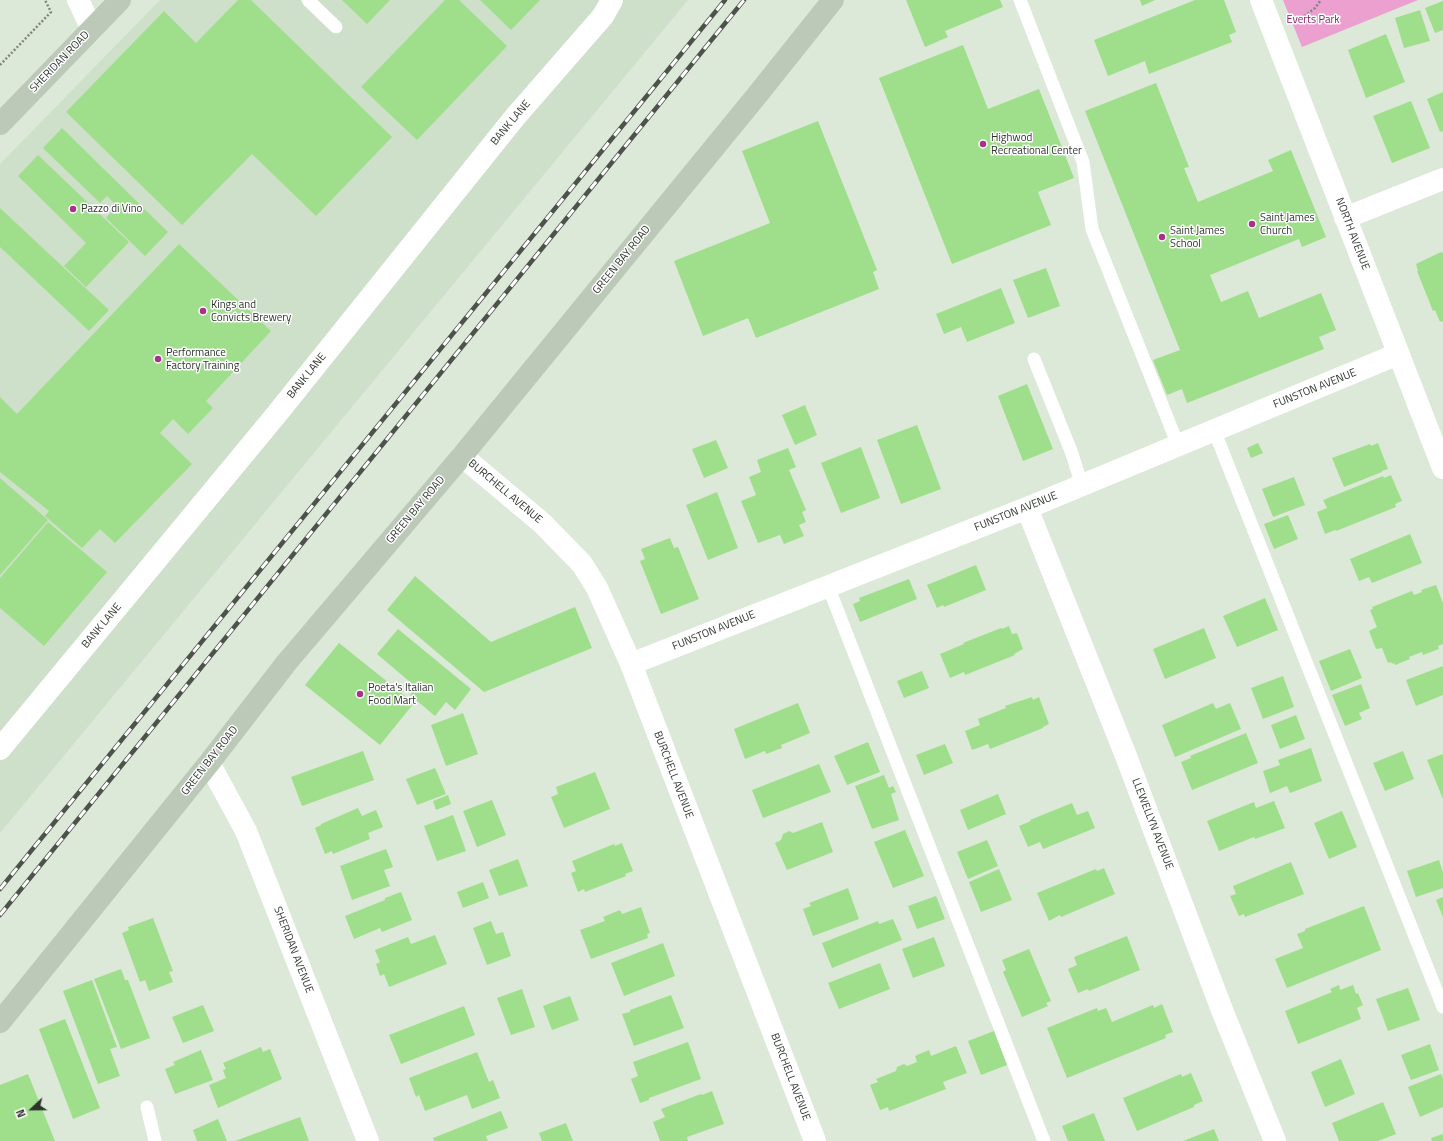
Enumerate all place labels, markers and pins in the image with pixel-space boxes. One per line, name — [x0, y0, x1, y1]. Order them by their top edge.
place label: Highwod Recreational Center — [991, 131, 1082, 157]
marker: Highwod Recreational Center — [978, 139, 988, 149]
place label: Pazzo di Vino — [81, 202, 142, 216]
marker: Pazzo di Vino — [68, 204, 78, 214]
place label: Saint James Church — [1260, 211, 1315, 237]
marker: Saint James Church — [1247, 219, 1257, 229]
place label: Saint James School — [1170, 224, 1225, 250]
marker: Saint James School — [1157, 232, 1167, 242]
place label: Kings and Convicts Brewery — [211, 298, 291, 324]
marker: Kings and Convicts Brewery — [198, 306, 208, 316]
place label: Performance Factory Training — [166, 346, 239, 372]
marker: Performance Factory Training — [153, 354, 163, 364]
place label: Poeta's Italian Food Mart — [368, 681, 433, 707]
marker: Poeta's Italian Food Mart — [355, 689, 365, 699]

